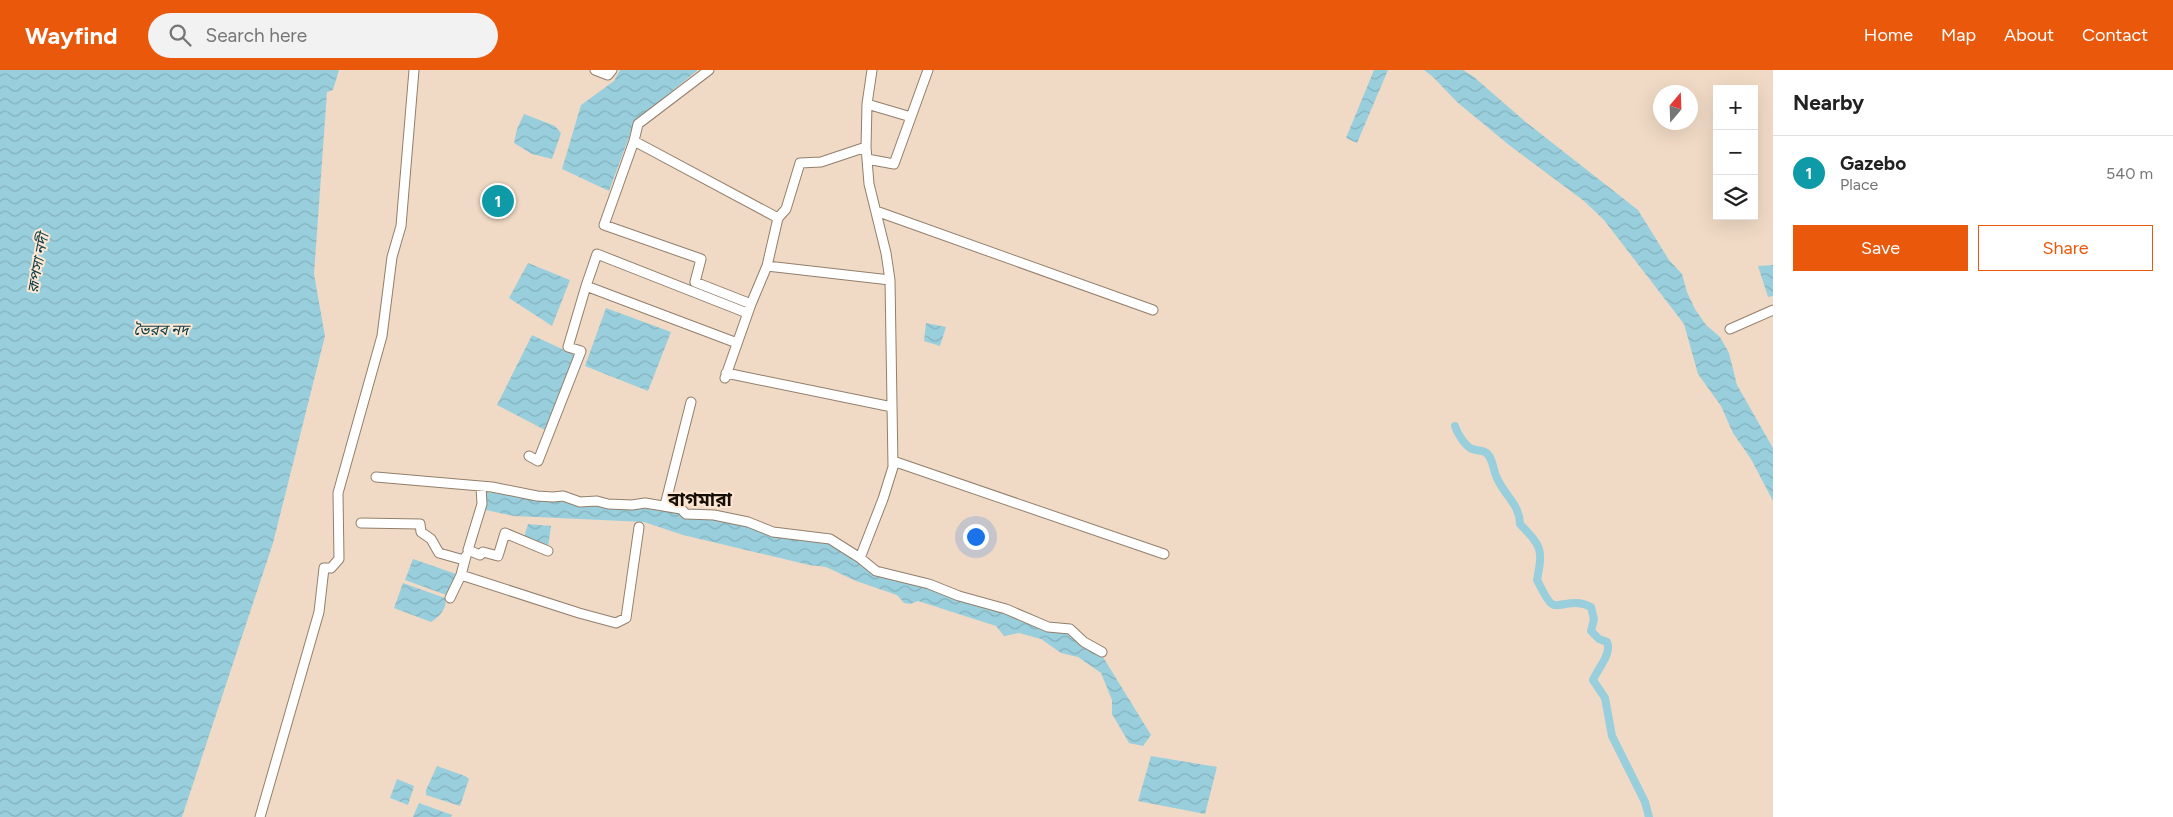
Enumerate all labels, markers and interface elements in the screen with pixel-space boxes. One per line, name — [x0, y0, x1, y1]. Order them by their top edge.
search box — [148, 13, 498, 58]
text: Wayfind — [25, 21, 118, 50]
icon: search — [166, 21, 194, 49]
text: Search here — [206, 24, 307, 47]
text: Home — [1864, 24, 1913, 46]
text: Map — [1941, 24, 1976, 46]
text: About — [2004, 24, 2054, 46]
text: Contact — [2082, 24, 2148, 46]
north arrow — [1653, 85, 1698, 130]
map controls — [1713, 85, 1758, 220]
button: + — [1713, 85, 1758, 130]
text: Nearby — [1793, 90, 1864, 115]
button: − — [1713, 130, 1758, 175]
text: Gazebo — [1840, 152, 1906, 175]
text: 1 — [1806, 164, 1812, 183]
text: 540 m — [2106, 164, 2153, 183]
button: layers — [1713, 175, 1758, 220]
text: Place — [1840, 175, 1878, 194]
pin: 1 — [482, 182, 514, 220]
button: Save — [1793, 225, 1968, 271]
button: Share — [1978, 225, 2153, 271]
water label: রূপসা নদী — [23, 229, 53, 294]
water label: ভৈরব নদ — [134, 321, 191, 339]
district label: বাগমারা — [667, 488, 733, 511]
your location — [963, 524, 989, 550]

